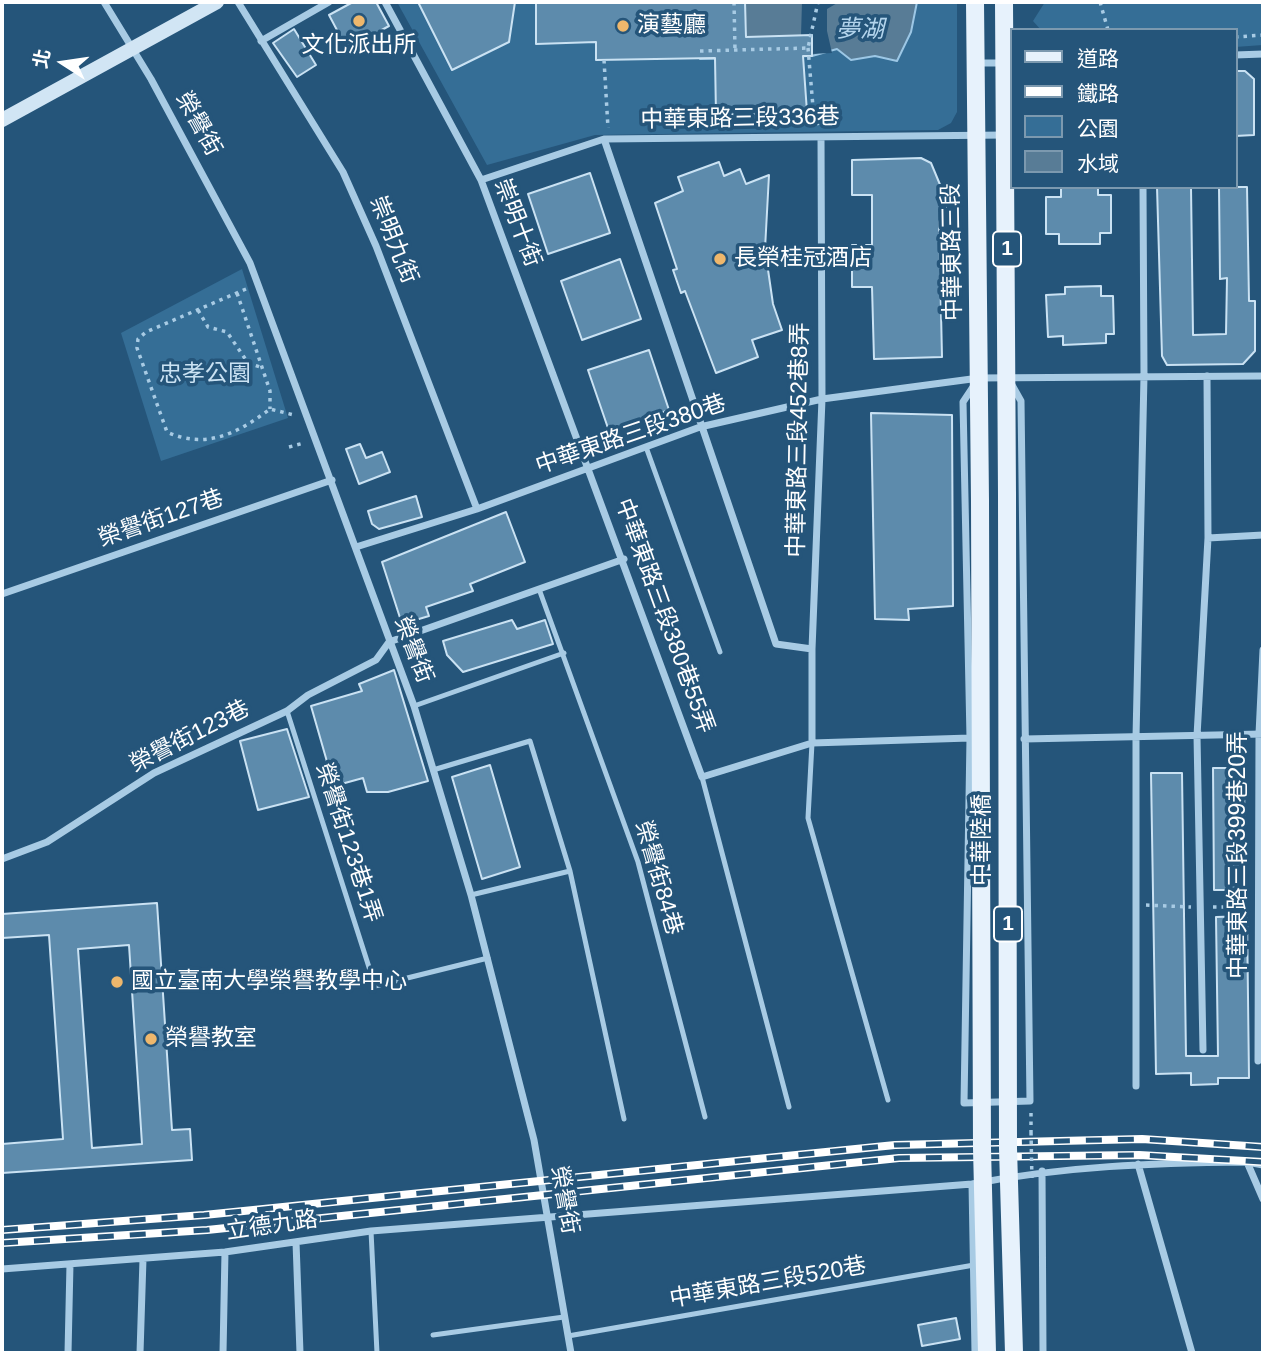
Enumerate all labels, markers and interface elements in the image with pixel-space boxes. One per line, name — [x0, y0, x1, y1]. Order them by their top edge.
place label: 演藝廳 — [637, 12, 706, 40]
marker: 文化派出所 — [351, 13, 367, 29]
water label: 夢湖 — [836, 16, 884, 44]
marker: 演藝廳 — [615, 18, 631, 34]
north arrow — [28, 28, 98, 98]
legend — [1010, 28, 1237, 189]
place label: 文化派出所 — [302, 32, 416, 60]
text: 北 — [30, 47, 54, 70]
text: 道路 — [1077, 47, 1119, 70]
text: 鐵路 — [1077, 82, 1119, 105]
street label: 榮譽街 — [169, 87, 227, 161]
street label: 中華東路三段336巷 — [640, 103, 840, 135]
text: 公園 — [1077, 117, 1119, 140]
text: 水域 — [1077, 152, 1119, 175]
street label: 崇明十街 — [488, 175, 546, 271]
street label: 中華東路三段 — [938, 183, 968, 321]
street label: 崇明九街 — [363, 192, 423, 288]
road number: 1 — [993, 232, 1021, 266]
place label: 長榮桂冠酒店 — [734, 245, 872, 273]
marker: 長榮桂冠酒店 — [712, 251, 728, 267]
street label: 中華東路三段452巷8弄 — [783, 322, 815, 558]
park label: 忠孝公園 — [159, 361, 251, 389]
street label: 中華東路三段380巷 — [532, 389, 730, 481]
street label: 榮譽街127巷 — [95, 485, 227, 553]
street label: 中華東路三段380巷55弄 — [609, 495, 719, 737]
street label: 榮譽街 — [388, 613, 438, 687]
street label: 榮譽街123巷 — [126, 695, 254, 779]
street label: 中華東路三段399巷20弄 — [1225, 731, 1253, 979]
street label: 榮譽街123巷1弄 — [309, 760, 387, 926]
street label: 中華陸橋 — [969, 794, 997, 886]
street label: 榮譽街84巷 — [629, 818, 687, 938]
road number: 1 — [994, 906, 1022, 942]
place label: 國立臺南大學榮譽教學中心 — [131, 968, 407, 996]
marker: 國立臺南大學榮譽教學中心 — [109, 974, 125, 990]
place label: 榮譽教室 — [165, 1025, 257, 1053]
marker: 榮譽教室 — [143, 1031, 159, 1047]
street label: 榮譽街 — [544, 1164, 584, 1236]
street label: 立德九路 — [225, 1206, 319, 1246]
street label: 中華東路三段520巷 — [667, 1252, 869, 1314]

